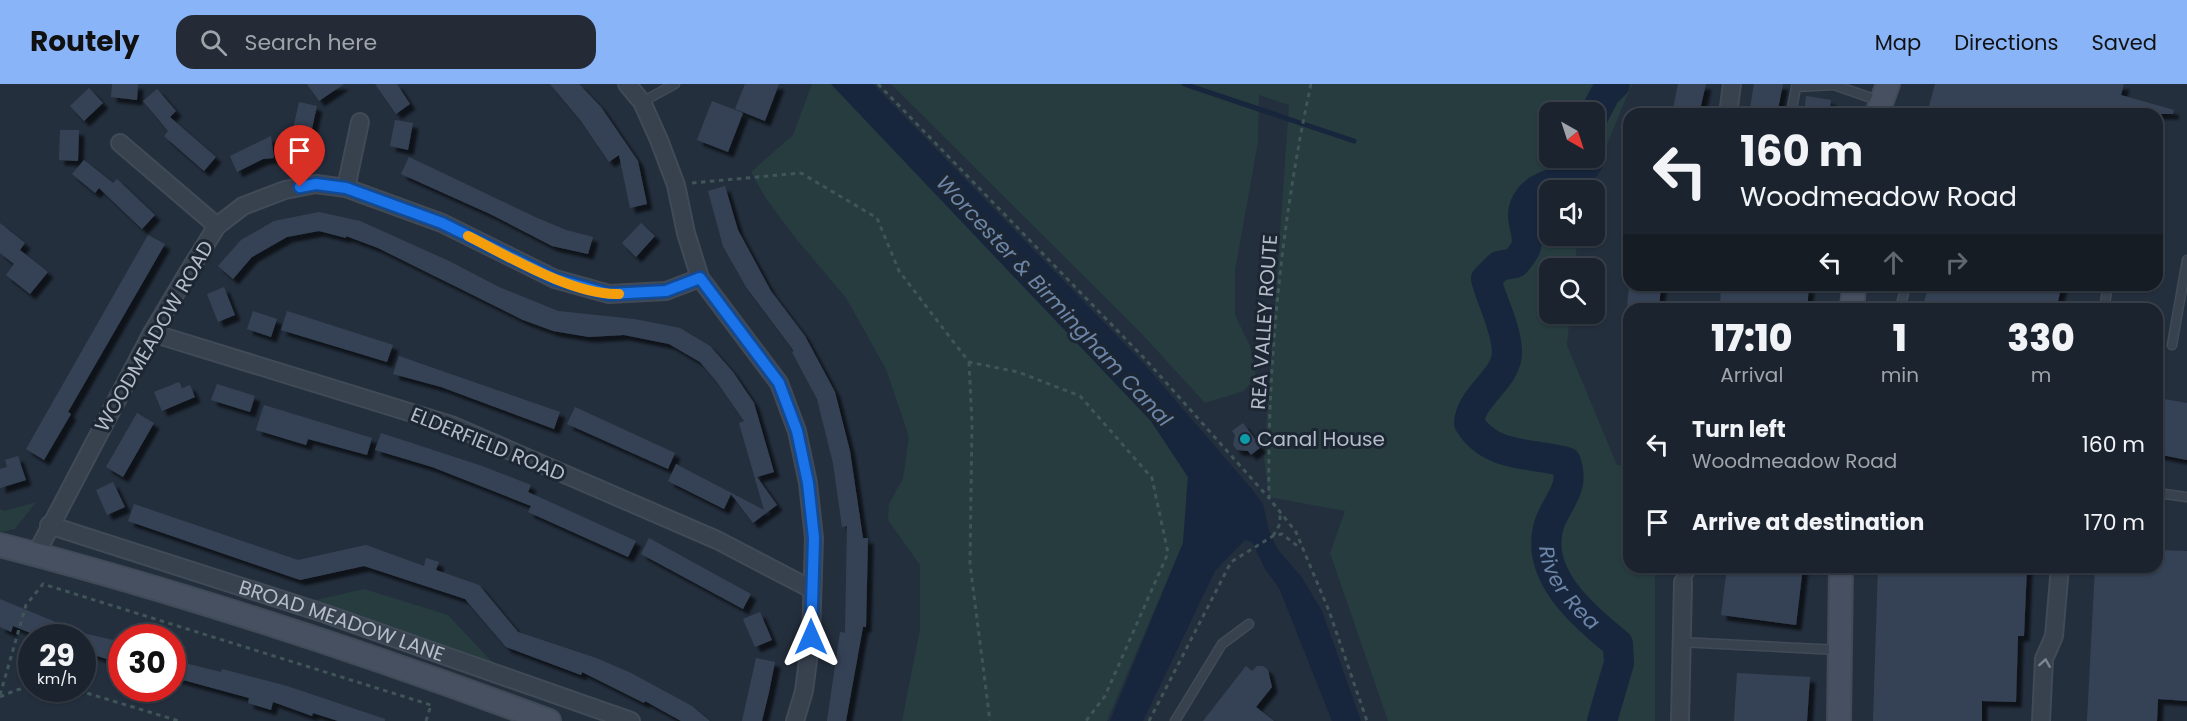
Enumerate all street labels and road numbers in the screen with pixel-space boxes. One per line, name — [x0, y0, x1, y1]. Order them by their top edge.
street label: REA VALLEY ROUTE — [1244, 234, 1284, 410]
street label: WOODMEADOW ROAD — [88, 235, 220, 437]
street label: ELDERFIELD ROAD — [407, 400, 569, 488]
street label: BROAD MEADOW LANE — [235, 573, 448, 668]

